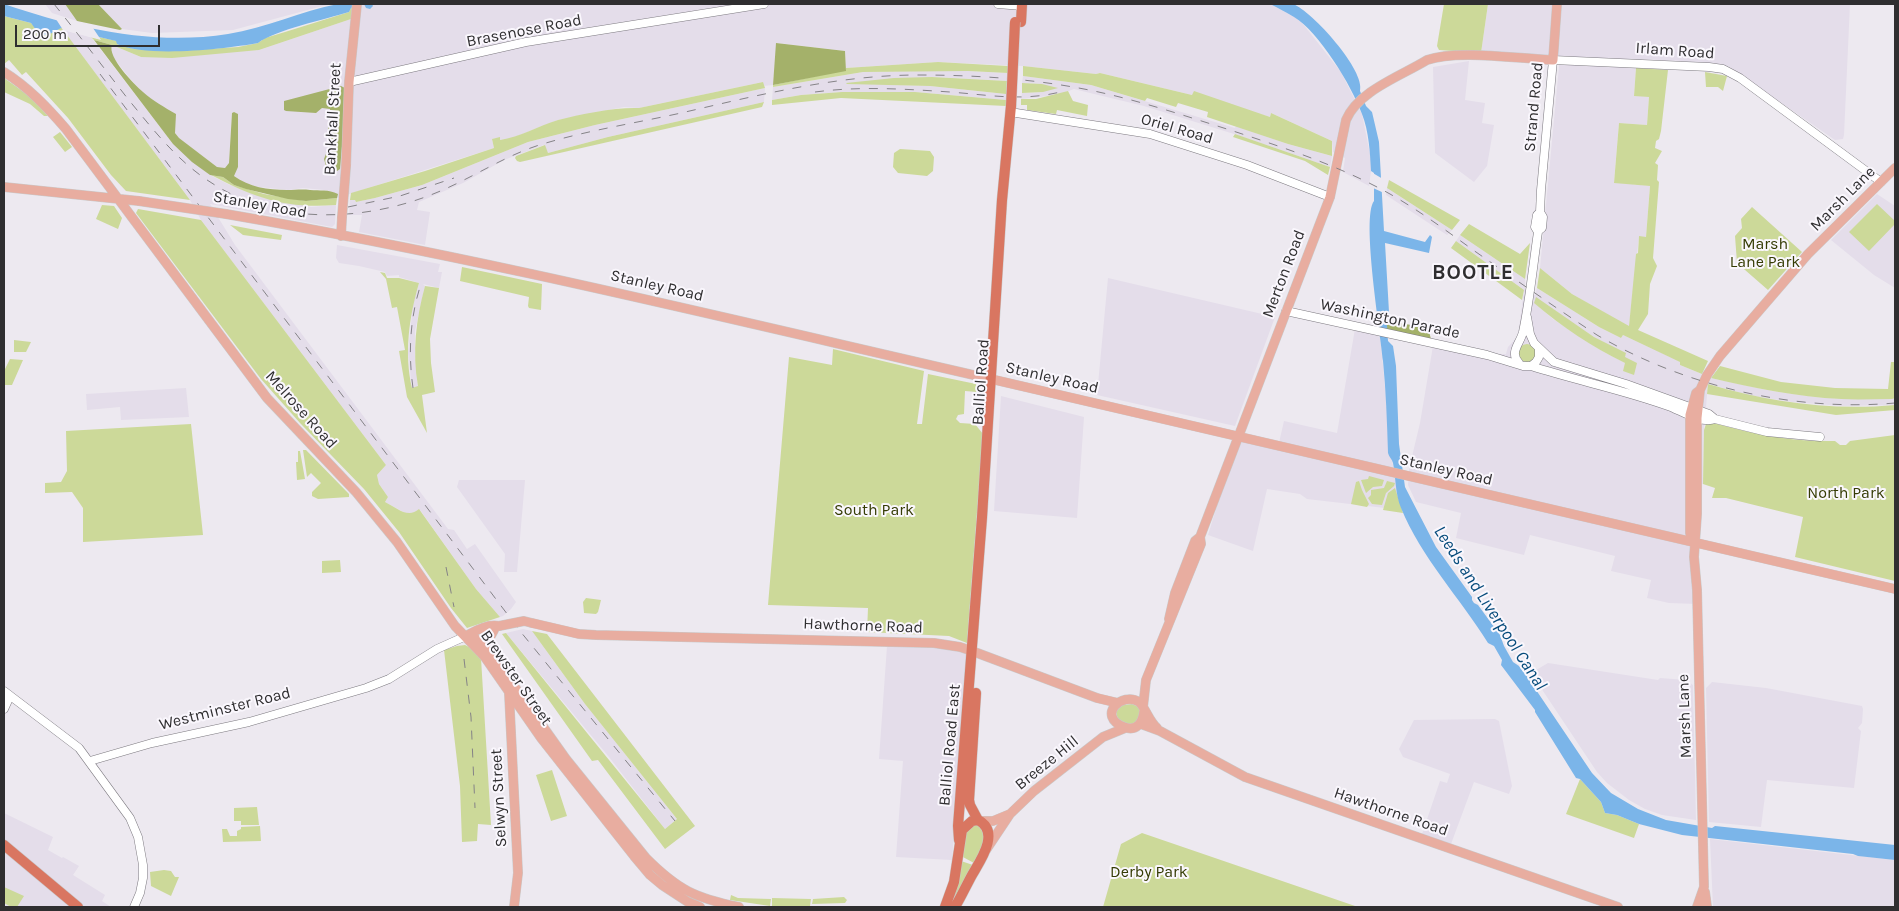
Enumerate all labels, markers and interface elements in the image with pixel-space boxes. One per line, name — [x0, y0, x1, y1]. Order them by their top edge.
street label: Brasenose Road — [465, 10, 583, 52]
scale bar — [18, 15, 162, 47]
text: 200 m — [23, 25, 67, 43]
street label: Irlam Road — [1635, 39, 1715, 63]
street label: Strand Road — [1521, 61, 1547, 153]
street label: Bankhall Street — [320, 62, 346, 176]
street label: Oriel Road — [1139, 110, 1215, 148]
street label: Marsh Lane — [1806, 162, 1880, 236]
street label: Stanley Road — [212, 187, 308, 223]
street label: Merton Road — [1258, 227, 1310, 321]
park label: Marsh Lane Park — [1730, 234, 1800, 272]
district label: BOOTLE — [1431, 260, 1515, 286]
street label: Stanley Road — [609, 266, 705, 306]
street label: Washington Parade — [1318, 295, 1462, 343]
street label: Balliol Road — [968, 338, 994, 426]
street label: Stanley Road — [1004, 358, 1100, 398]
street label: Melrose Road — [261, 367, 341, 453]
street label: Stanley Road — [1398, 450, 1494, 490]
park label: North Park — [1807, 483, 1885, 503]
park label: South Park — [834, 500, 914, 520]
water label: Leeds and Liverpool Canal — [1429, 522, 1551, 694]
street label: Hawthorne Road — [803, 614, 923, 638]
street label: Brewster Street — [476, 627, 556, 729]
street label: Marsh Lane — [1674, 674, 1696, 758]
street label: Westminster Road — [157, 683, 293, 735]
street label: Balliol Road East — [935, 683, 965, 807]
street label: Breeze Hill — [1011, 732, 1083, 794]
street label: Selwyn Street — [487, 748, 511, 848]
street label: Hawthorne Road — [1331, 783, 1451, 841]
park label: Derby Park — [1110, 862, 1188, 882]

